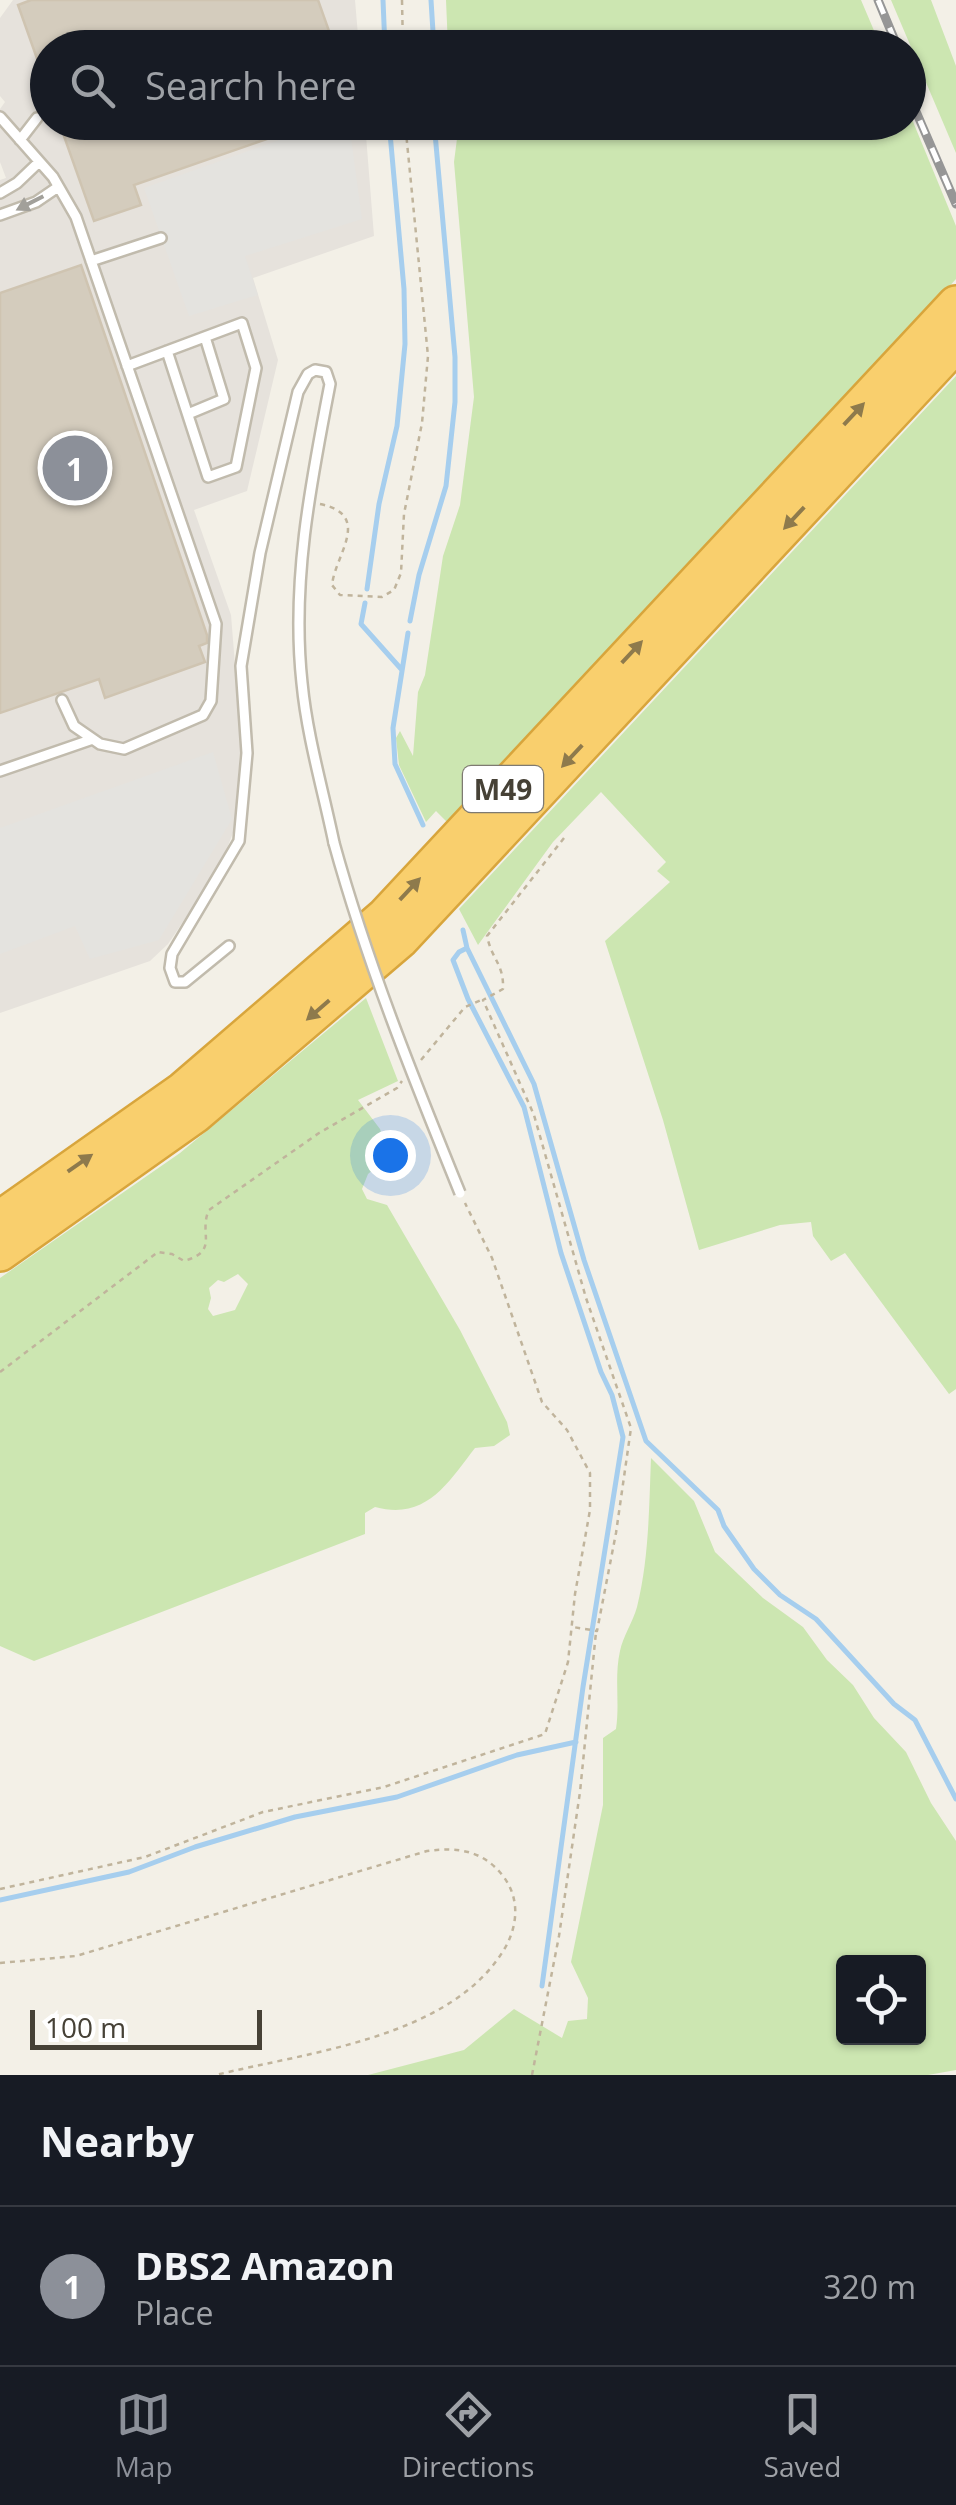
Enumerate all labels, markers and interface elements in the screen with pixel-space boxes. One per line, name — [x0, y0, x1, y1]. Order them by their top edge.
search box — [30, 30, 926, 140]
icon: search — [65, 58, 120, 113]
text: Search here — [145, 59, 357, 111]
one-way arrow — [16, 194, 45, 211]
one-way arrow — [842, 402, 865, 426]
pin: 1 — [42, 430, 108, 506]
one-way arrow — [783, 506, 806, 530]
one-way arrow — [620, 640, 643, 664]
one-way arrow — [561, 743, 584, 767]
road number: M49 — [463, 766, 543, 812]
one-way arrow — [398, 877, 421, 901]
one-way arrow — [306, 999, 331, 1021]
your location — [365, 1130, 416, 1181]
one-way arrow — [66, 1154, 93, 1173]
map controls — [836, 1955, 926, 2045]
button: locate — [836, 1955, 926, 2045]
scale bar — [30, 2005, 262, 2050]
text: 100 m — [45, 2008, 126, 2046]
text: Nearby — [40, 2112, 194, 2169]
text: DBS2 Amazon — [135, 2239, 395, 2291]
text: 1 — [63, 2265, 82, 2308]
text: 320 m — [823, 2265, 916, 2308]
text: Place — [135, 2291, 213, 2334]
tab: Map — [115, 2387, 173, 2485]
tab: Directions — [402, 2387, 534, 2485]
tab: Saved — [764, 2387, 841, 2485]

